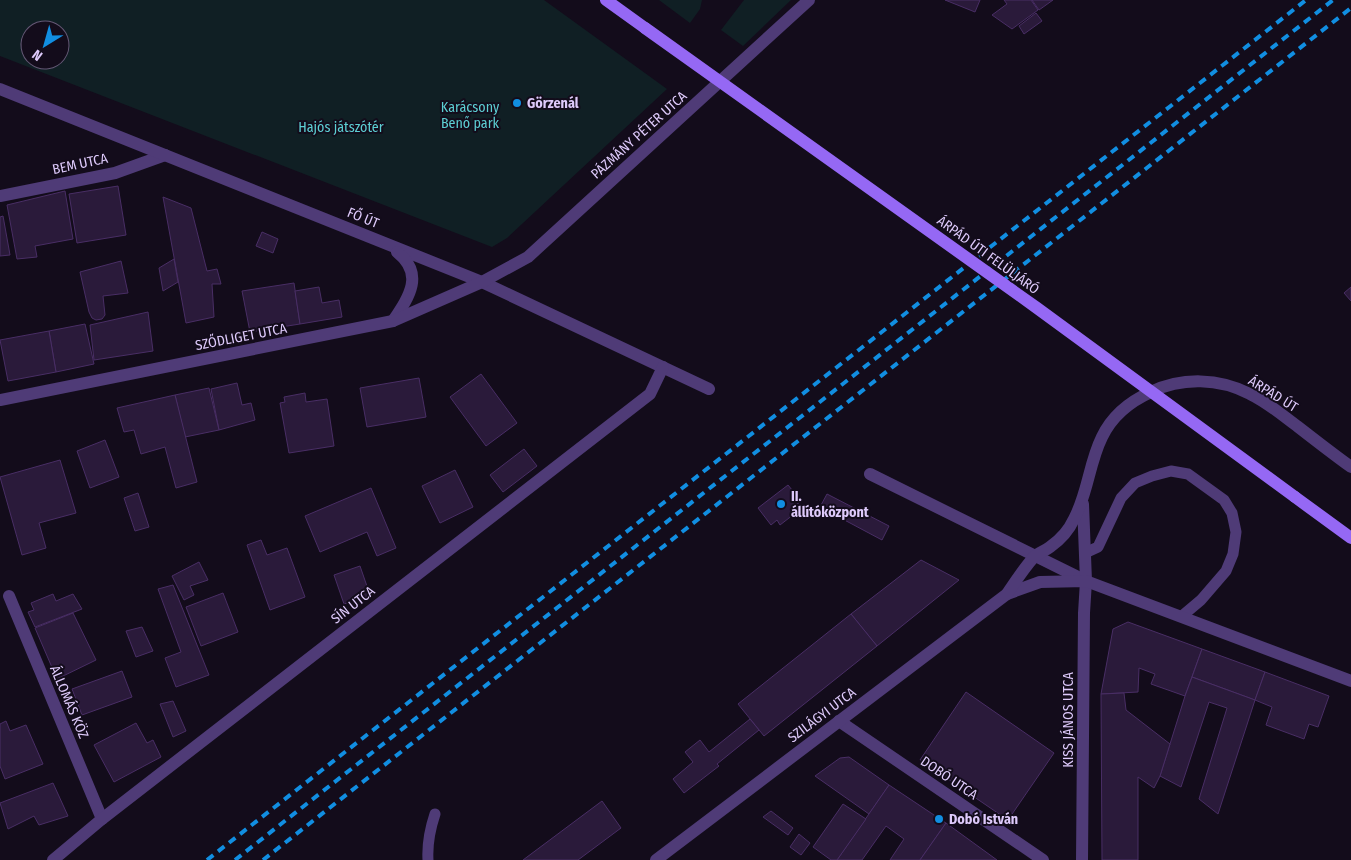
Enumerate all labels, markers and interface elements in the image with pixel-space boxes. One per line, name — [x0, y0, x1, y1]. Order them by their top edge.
north arrow — [20, 20, 70, 70]
text: N — [29, 46, 46, 64]
street label: PÁZMÁNY PÉTER UTCA — [587, 86, 691, 182]
place label: Görzenál — [527, 95, 579, 112]
marker: Görzenál — [511, 97, 523, 109]
park label: Karácsony Benő park — [441, 99, 500, 132]
park label: Hajós játszótér — [298, 119, 384, 136]
street label: BEM UTCA — [51, 150, 110, 178]
street label: FŐ ÚT — [345, 203, 382, 232]
street label: ÁRPÁD ÚTI FELÜLJÁRÓ — [934, 211, 1043, 298]
street label: SZŐDLIGET UTCA — [194, 319, 289, 354]
street label: ÁRPÁD ÚT — [1245, 371, 1302, 416]
place label: II. állítóközpont — [791, 488, 870, 521]
marker: II. állítóközpont — [775, 498, 787, 510]
street label: SÍN UTCA — [327, 581, 379, 627]
street label: ÁLLOMÁS KÖZ — [46, 663, 93, 741]
street label: KISS JÁNOS UTCA — [1059, 672, 1077, 768]
street label: SZILÁGYI UTCA — [784, 683, 860, 746]
street label: DOBÓ UTCA — [917, 752, 982, 804]
place label: Dobó István — [949, 811, 1018, 828]
marker: Dobó István — [933, 813, 945, 825]

